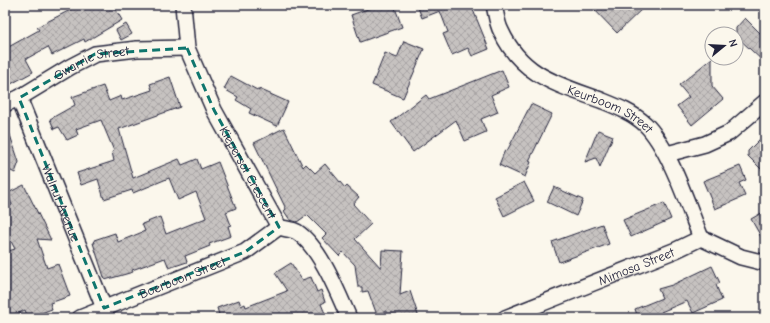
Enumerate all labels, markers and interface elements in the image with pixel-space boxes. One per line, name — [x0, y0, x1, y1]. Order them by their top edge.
north arrow — [704, 26, 744, 66]
text: N — [726, 38, 740, 48]
street label: Gwarrie Street — [51, 43, 131, 83]
street label: Keurboom Street — [565, 82, 657, 137]
street label: Kiepersol Crescent — [216, 124, 280, 222]
street label: Walnut Avenue — [39, 162, 83, 244]
street label: Mimosa Street — [596, 244, 678, 288]
street label: Boerboon Street — [137, 253, 229, 302]

